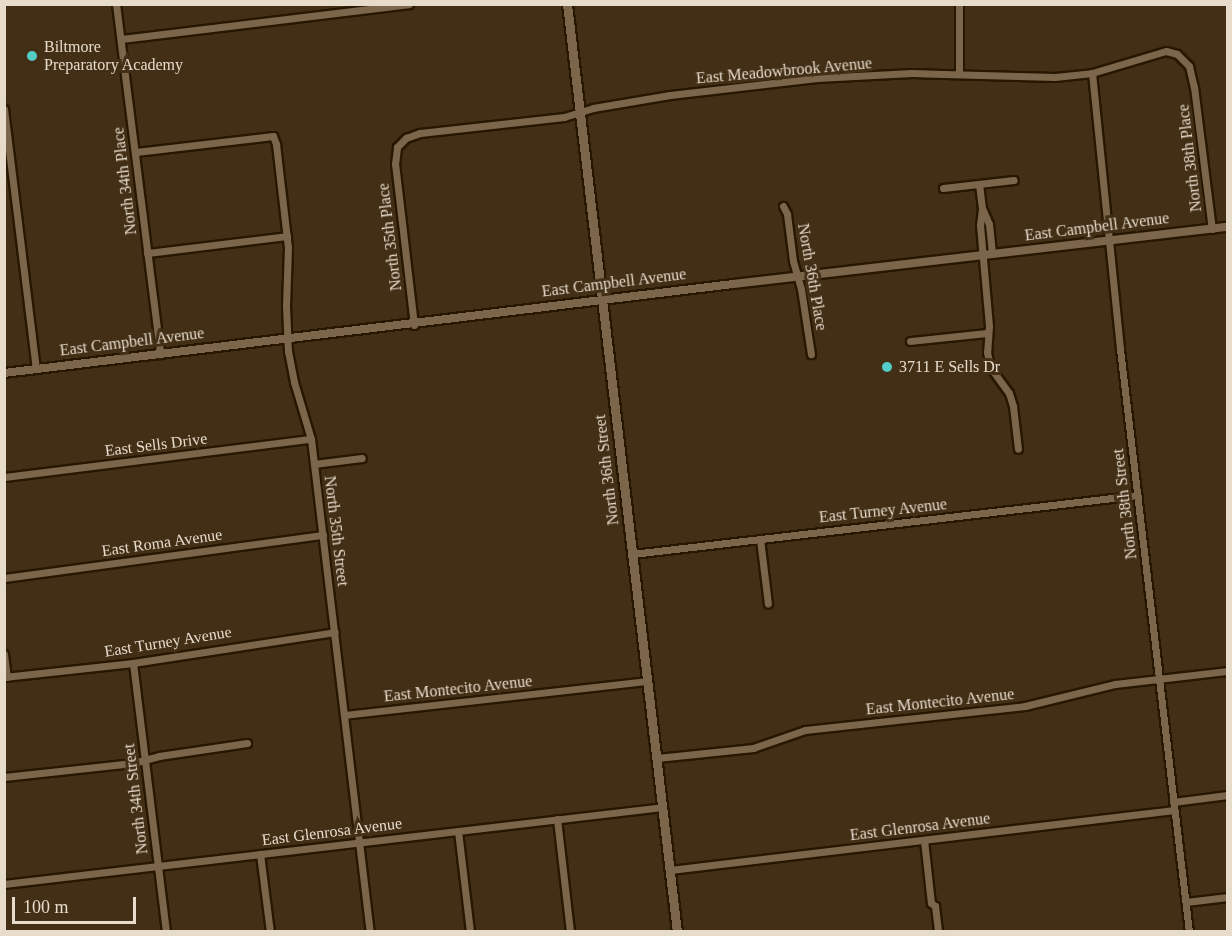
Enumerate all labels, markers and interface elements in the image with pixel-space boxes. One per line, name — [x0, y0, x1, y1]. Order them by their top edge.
place label: Biltmore Preparatory Academy — [44, 37, 184, 75]
marker: Biltmore Preparatory Academy — [25, 49, 39, 63]
street label: East Meadowbrook Avenue — [695, 54, 873, 88]
street label: North 38th Place — [1174, 103, 1206, 213]
street label: North 34th Place — [109, 126, 141, 236]
street label: North 35th Place — [374, 182, 406, 292]
street label: East Campbell Avenue — [1023, 209, 1171, 245]
street label: North 36th Place — [793, 222, 831, 332]
street label: East Campbell Avenue — [540, 265, 688, 301]
street label: East Campbell Avenue — [58, 324, 206, 360]
place label: 3711 E Sells Dr — [899, 357, 1000, 377]
marker: 3711 E Sells Dr — [880, 360, 894, 374]
street label: North 36th Street — [591, 414, 623, 526]
street label: East Sells Drive — [104, 429, 208, 461]
street label: North 38th Street — [1109, 448, 1141, 560]
street label: North 35th Street — [320, 475, 352, 587]
street label: East Turney Avenue — [817, 495, 949, 527]
street label: East Roma Avenue — [100, 525, 224, 561]
street label: East Turney Avenue — [102, 622, 234, 662]
street label: East Montecito Avenue — [382, 672, 534, 706]
street label: East Montecito Avenue — [864, 685, 1016, 719]
street label: North 34th Street — [120, 743, 152, 855]
street label: East Glenrosa Avenue — [848, 809, 992, 845]
street label: East Glenrosa Avenue — [260, 814, 404, 850]
scale bar — [15, 885, 140, 923]
text: 100 m — [23, 897, 69, 917]

